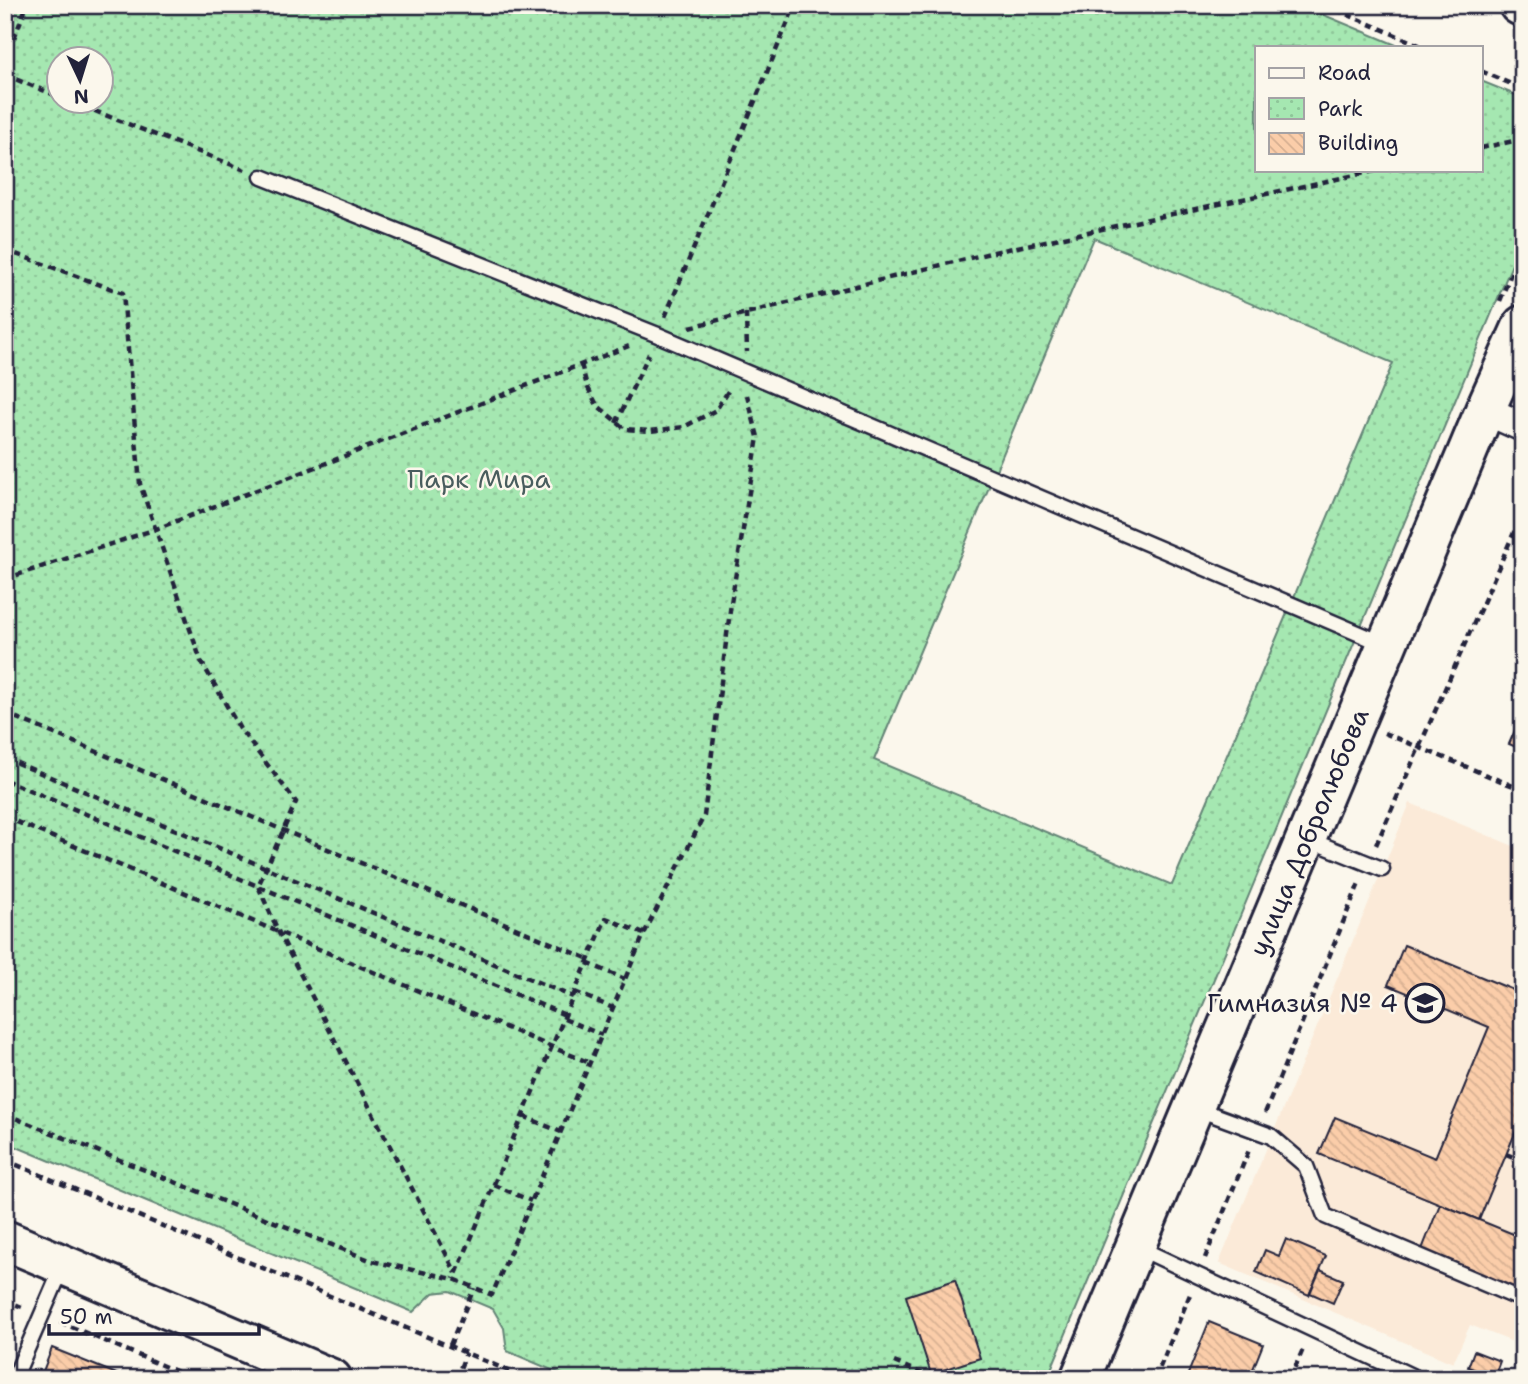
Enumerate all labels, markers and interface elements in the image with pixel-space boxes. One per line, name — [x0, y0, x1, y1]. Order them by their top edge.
north arrow — [46, 46, 116, 116]
legend — [1255, 46, 1482, 172]
text: Road — [1318, 59, 1371, 87]
text: N — [73, 83, 90, 109]
text: Park — [1318, 95, 1363, 123]
text: Building — [1318, 129, 1398, 157]
park label: Парк Мира — [407, 461, 551, 496]
street label: улица Добролюбова — [1240, 703, 1377, 961]
school or university icon: Гимназия № 4 — [1404, 982, 1446, 1024]
place label: Гимназия № 4 — [1207, 985, 1398, 1020]
scale bar — [49, 1293, 259, 1337]
text: 50 m — [60, 1303, 113, 1331]

